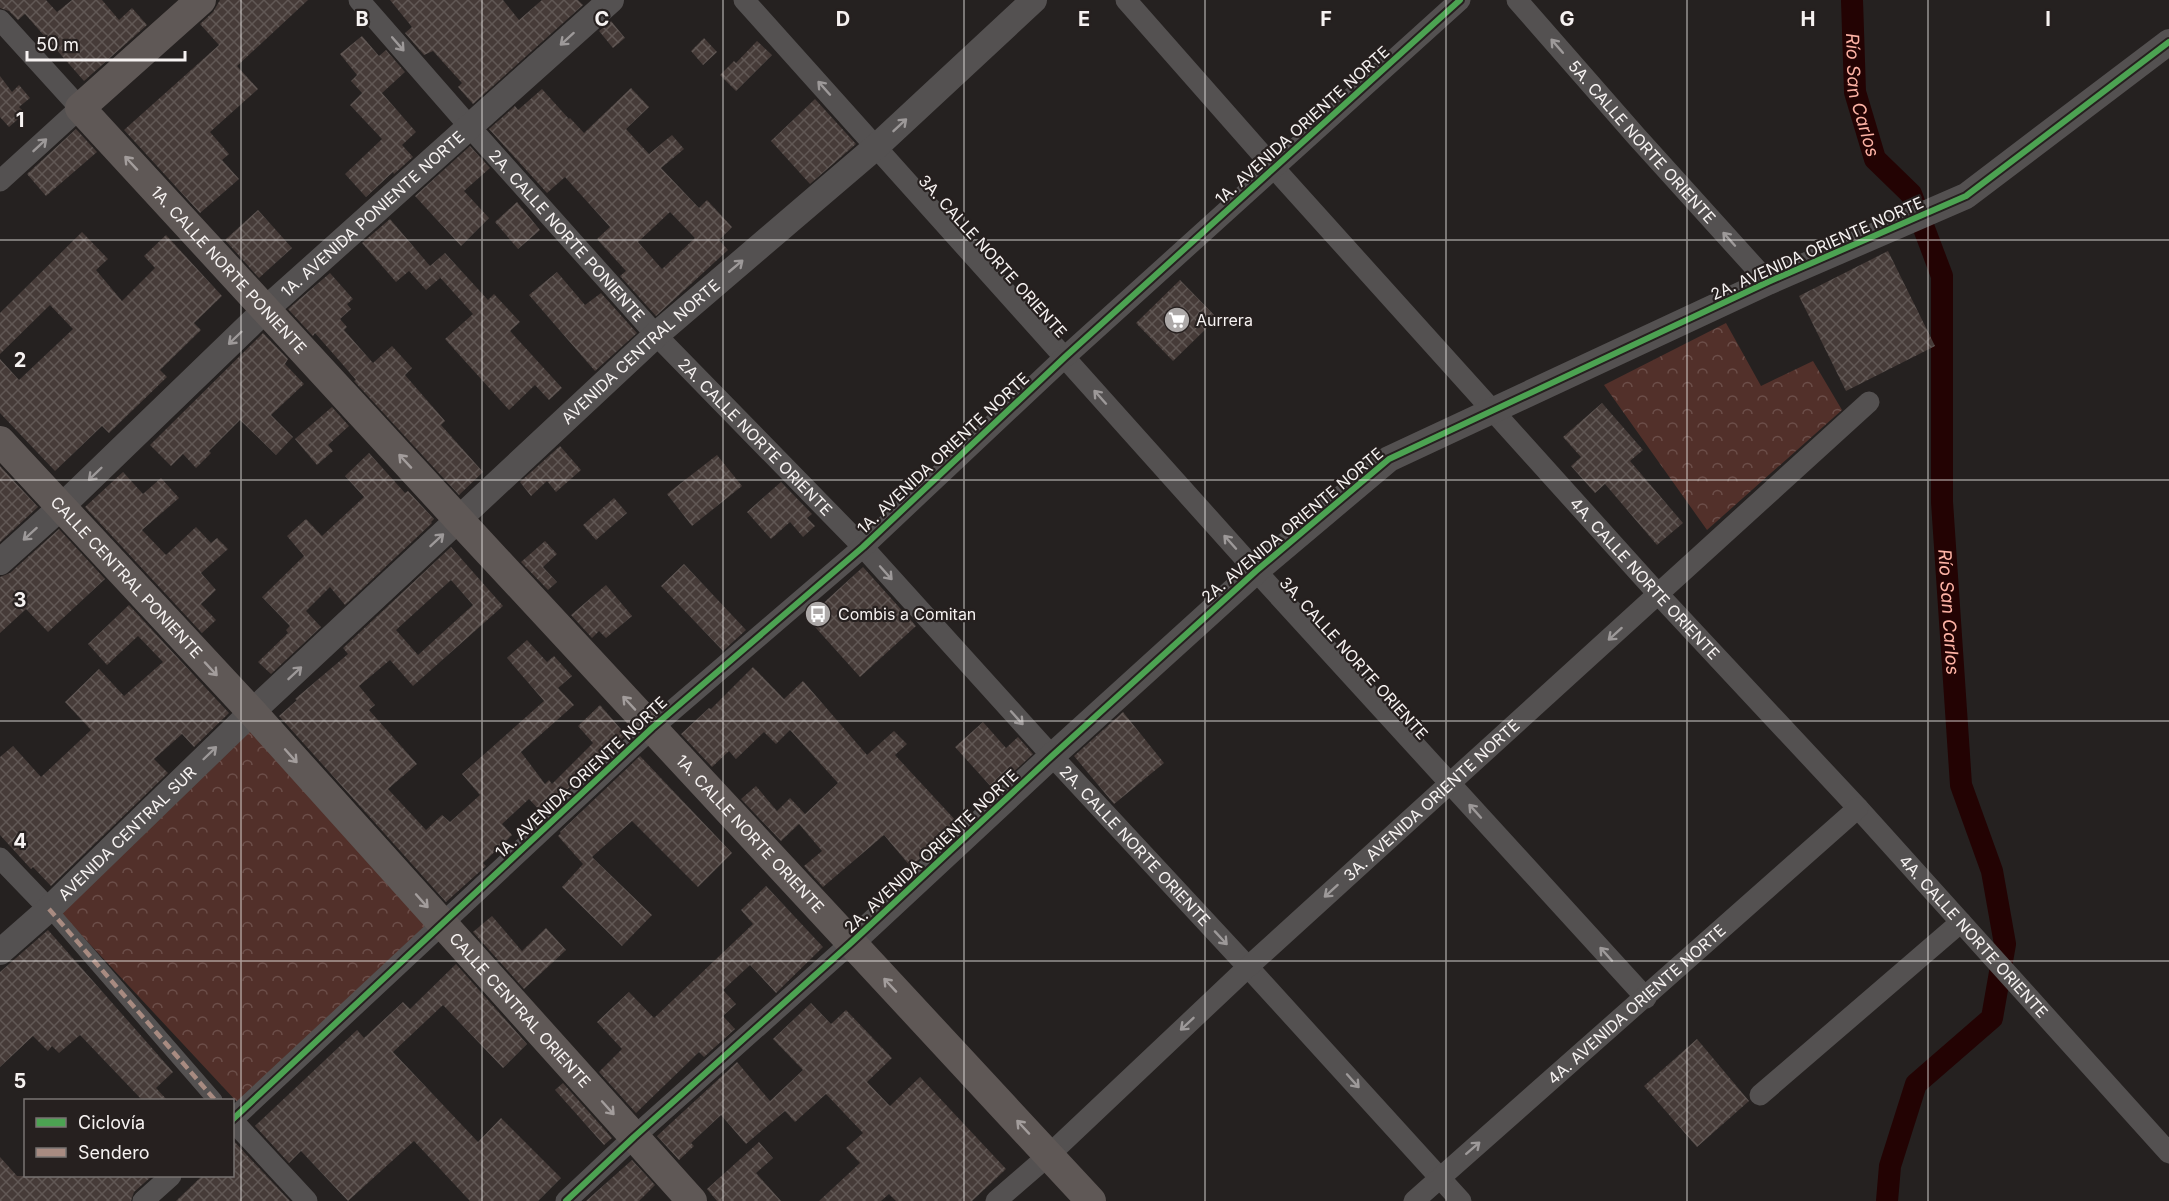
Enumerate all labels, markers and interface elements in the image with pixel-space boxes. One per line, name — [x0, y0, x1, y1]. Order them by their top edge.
text: B — [355, 7, 369, 31]
text: C — [595, 7, 609, 31]
text: D — [836, 7, 850, 31]
text: E — [1078, 7, 1090, 31]
text: F — [1320, 7, 1332, 31]
text: G — [1559, 7, 1575, 31]
text: H — [1801, 7, 1815, 31]
text: I — [2045, 7, 2051, 31]
scale bar — [27, 24, 184, 62]
one-way arrow — [560, 32, 575, 46]
water label: Río San Carlos — [1843, 33, 1884, 159]
text: 50 m — [36, 34, 79, 55]
one-way arrow — [391, 36, 405, 51]
one-way arrow — [1550, 39, 1564, 54]
street label: 1A. AVENIDA ORIENTE NORTE — [1211, 41, 1393, 209]
street label: 5A. CALLE NORTE ORIENTE — [1564, 56, 1720, 227]
one-way arrow — [817, 80, 831, 95]
text: 1 — [16, 108, 24, 132]
one-way arrow — [892, 118, 907, 132]
street label: 1A. AVENIDA PONIENTE NORTE — [277, 126, 468, 301]
one-way arrow — [32, 138, 47, 152]
street label: 2A. CALLE NORTE PONIENTE — [485, 145, 649, 326]
one-way arrow — [124, 156, 138, 171]
street label: 3A. CALLE NORTE ORIENTE — [915, 170, 1071, 342]
street label: 1A. CALLE NORTE PONIENTE — [147, 182, 311, 358]
street label: 2A. AVENIDA ORIENTE NORTE — [1707, 192, 1927, 304]
one-way arrow — [1722, 232, 1736, 247]
one-way arrow — [728, 259, 743, 273]
street label: AVENIDA CENTRAL NORTE — [557, 275, 724, 428]
supermarket icon: Aurrera — [1162, 305, 1192, 335]
place label: Aurrera — [1196, 310, 1253, 330]
one-way arrow — [228, 331, 243, 346]
text: 2 — [14, 348, 26, 372]
street label: 2A. CALLE NORTE ORIENTE — [674, 354, 837, 520]
street label: 1A. AVENIDA ORIENTE NORTE — [853, 368, 1033, 538]
one-way arrow — [1093, 389, 1107, 404]
street label: 2A. AVENIDA ORIENTE NORTE — [1197, 443, 1387, 607]
one-way arrow — [398, 454, 412, 469]
one-way arrow — [88, 466, 103, 481]
street label: CALLE CENTRAL PONIENTE — [47, 492, 207, 662]
street label: 4A. CALLE NORTE ORIENTE — [1566, 493, 1724, 664]
one-way arrow — [23, 527, 38, 541]
one-way arrow — [430, 532, 445, 547]
one-way arrow — [1223, 535, 1237, 550]
water label: Río San Carlos — [1935, 548, 1964, 676]
one-way arrow — [879, 565, 893, 580]
street label: 3A. CALLE NORTE ORIENTE — [1276, 572, 1432, 744]
text: 3 — [14, 588, 26, 612]
bus stop icon: Combis a Comitan — [803, 599, 833, 629]
place label: Combis a Comitan — [838, 604, 976, 624]
one-way arrow — [1608, 627, 1623, 641]
one-way arrow — [204, 661, 219, 676]
one-way arrow — [287, 666, 302, 680]
street label: 1A. AVENIDA ORIENTE NORTE — [491, 692, 671, 862]
one-way arrow — [622, 696, 636, 711]
one-way arrow — [1010, 710, 1024, 725]
street label: 3A. AVENIDA ORIENTE NORTE — [1339, 715, 1524, 885]
one-way arrow — [202, 746, 217, 760]
one-way arrow — [284, 748, 298, 763]
street label: 1A. CALLE NORTE ORIENTE — [672, 750, 829, 917]
street label: 2A. CALLE NORTE ORIENTE — [1056, 761, 1215, 930]
street label: AVENIDA CENTRAL SUR — [54, 762, 200, 905]
street label: 2A. AVENIDA ORIENTE NORTE — [840, 765, 1022, 937]
one-way arrow — [1467, 803, 1482, 818]
text: 4 — [13, 829, 27, 853]
street label: 4A. CALLE NORTE ORIENTE — [1895, 851, 2052, 1022]
one-way arrow — [1323, 884, 1338, 898]
one-way arrow — [415, 893, 429, 908]
street label: 4A. AVENIDA ORIENTE NORTE — [1543, 920, 1730, 1088]
street label: CALLE CENTRAL ORIENTE — [445, 928, 595, 1092]
one-way arrow — [1214, 930, 1228, 945]
one-way arrow — [1599, 947, 1613, 962]
one-way arrow — [883, 977, 897, 992]
one-way arrow — [1180, 1017, 1195, 1031]
text: 5 — [14, 1069, 26, 1093]
one-way arrow — [1346, 1074, 1360, 1089]
legend — [24, 1099, 234, 1177]
one-way arrow — [601, 1100, 615, 1115]
text: Ciclovía — [78, 1112, 145, 1133]
one-way arrow — [1016, 1120, 1030, 1135]
one-way arrow — [1465, 1141, 1480, 1155]
text: Sendero — [78, 1142, 149, 1163]

